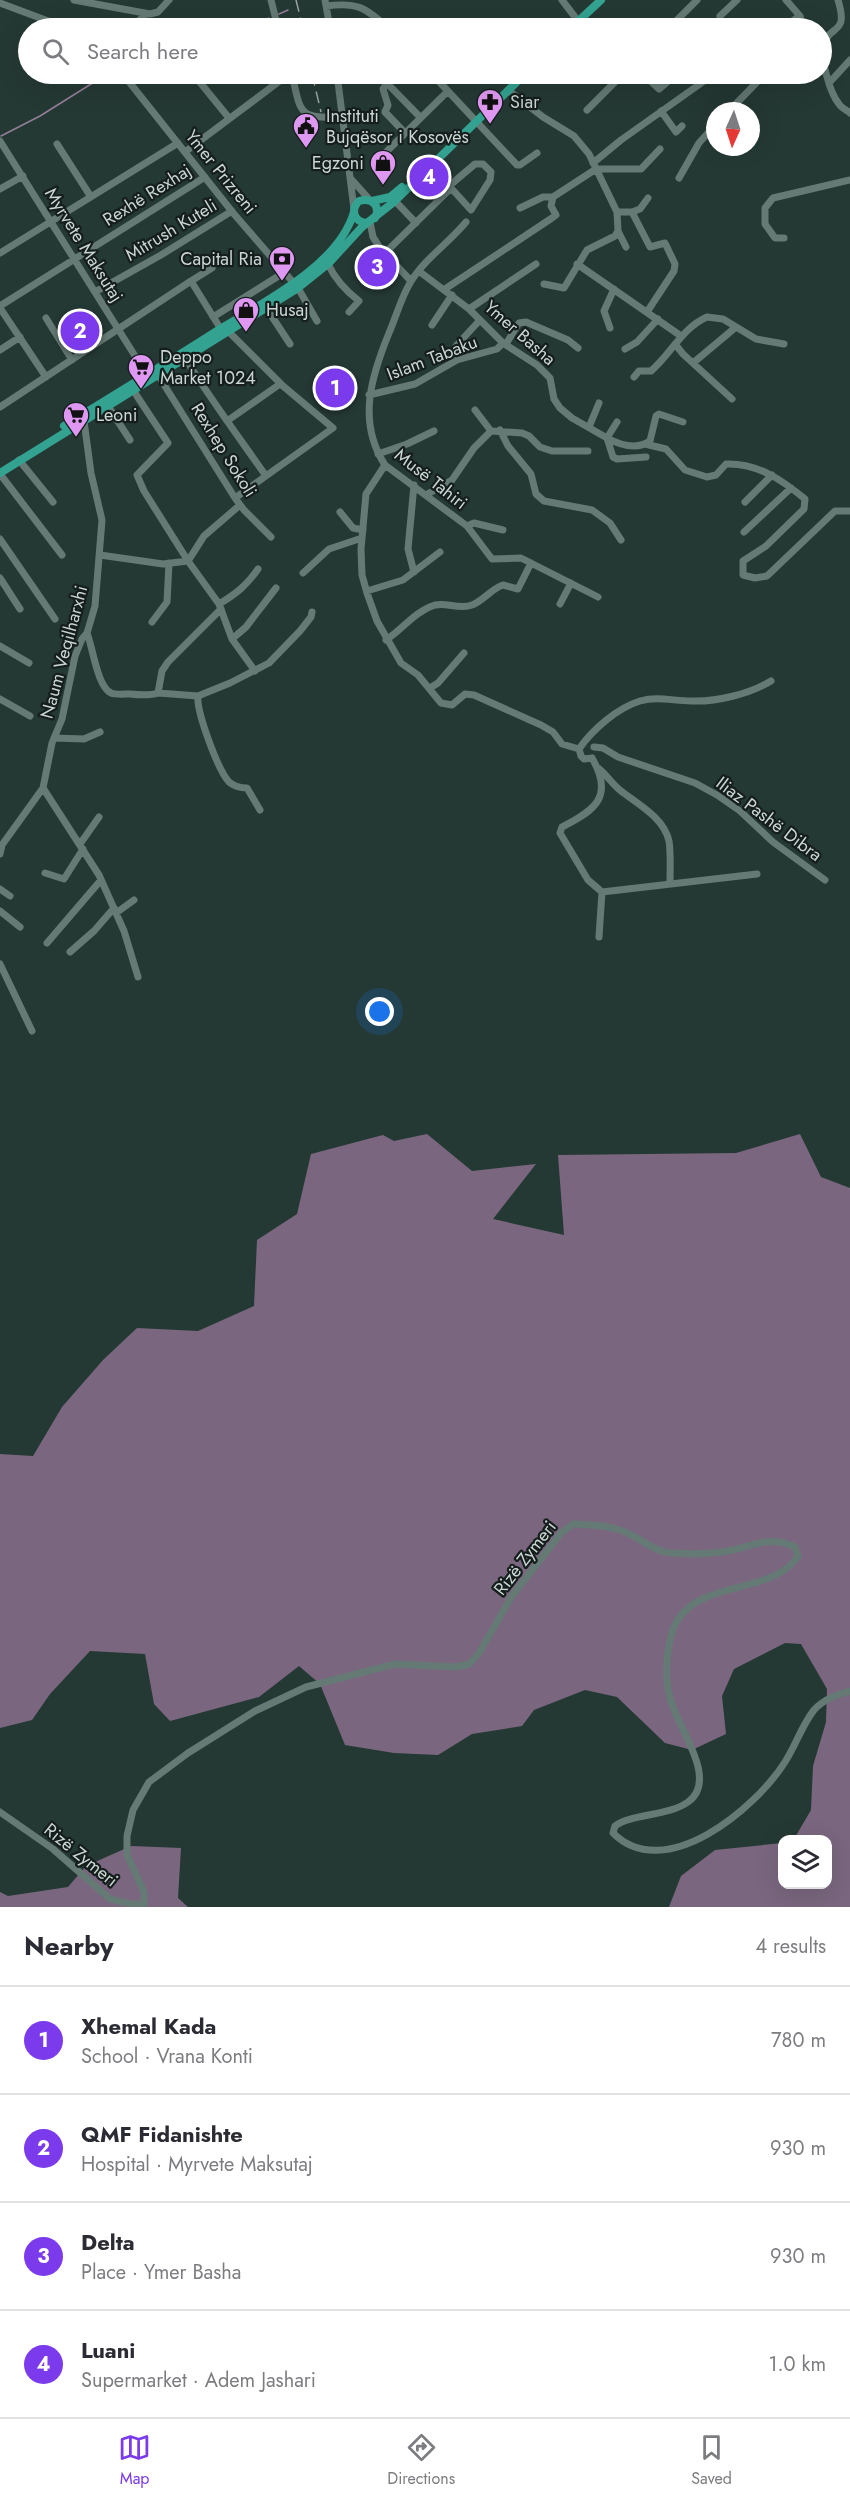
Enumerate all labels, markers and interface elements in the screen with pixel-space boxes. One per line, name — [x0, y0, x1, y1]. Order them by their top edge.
search box — [18, 18, 832, 84]
icon: search — [39, 35, 72, 68]
text: Search here — [87, 35, 198, 67]
pharmacy icon: Siar — [475, 87, 505, 125]
place label: Siar — [510, 89, 540, 115]
north arrow — [706, 102, 760, 156]
place label: Instituti Bujqësor i Kosovës — [326, 103, 469, 150]
public building icon: Instituti Bujqësor i Kosovës — [291, 111, 321, 149]
street label: Ymer Prizreni — [179, 124, 263, 220]
shop icon: Egzoni — [368, 148, 398, 186]
place label: Egzoni — [312, 150, 364, 176]
pin: 4 — [410, 154, 448, 200]
street label: Rexhë Rexhaj — [98, 157, 196, 233]
street label: Myrvete Maksutaj — [38, 183, 130, 307]
street label: Mitrush Kuteli — [120, 192, 222, 268]
bank icon: Capital Ria — [267, 244, 297, 282]
pin: 3 — [358, 244, 397, 290]
place label: Capital Ria — [180, 246, 262, 272]
street label: Ymer Basha — [478, 294, 562, 372]
shop icon: Husaj — [231, 295, 261, 333]
place label: Husaj — [266, 297, 309, 323]
pin: 2 — [60, 308, 100, 354]
street label: Islam Tabaku — [383, 329, 481, 387]
place label: Deppo Market 1024 — [160, 344, 256, 391]
supermarket icon: Deppo Market 1024 — [126, 352, 156, 390]
pin: 1 — [316, 366, 354, 410]
street label: Rexhep Sokoli — [185, 398, 263, 502]
supermarket icon: Leoni — [61, 400, 91, 438]
place label: Leoni — [96, 402, 137, 428]
street label: Musë Tahiri — [389, 442, 473, 516]
street label: Naum Veqilharxhi — [34, 583, 94, 721]
street label: Iliaz Pashë Dibra — [710, 770, 828, 868]
your location — [365, 997, 394, 1026]
street label: Rizë Zymeri — [488, 1515, 562, 1601]
street label: Rizë Zymeri — [38, 1817, 124, 1893]
map controls — [778, 1835, 832, 1889]
button: layers — [778, 1835, 832, 1889]
text: Nearby — [24, 1927, 113, 1965]
text: 4 results — [755, 1932, 826, 1961]
text: Xhemal Kada — [81, 2010, 216, 2042]
text: 1 — [38, 2026, 49, 2055]
text: 780 m — [771, 2026, 826, 2055]
text: School · Vrana Konti — [81, 2042, 253, 2071]
text: QMF Fidanishte — [81, 2118, 243, 2150]
text: 2 — [37, 2134, 50, 2163]
text: 930 m — [770, 2134, 826, 2163]
text: Hospital · Myrvete Maksutaj — [81, 2150, 313, 2179]
text: Delta — [81, 2226, 135, 2258]
text: 3 — [37, 2242, 50, 2271]
text: 930 m — [770, 2242, 826, 2271]
text: Place · Ymer Basha — [81, 2258, 241, 2287]
text: Luani — [81, 2334, 135, 2366]
text: 4 — [37, 2350, 50, 2379]
text: 1.0 km — [769, 2350, 826, 2379]
text: Supermarket · Adem Jashari — [81, 2366, 316, 2395]
tab: Map — [118, 2431, 151, 2490]
tab: Directions — [387, 2431, 455, 2490]
tab: Saved — [691, 2431, 732, 2490]

